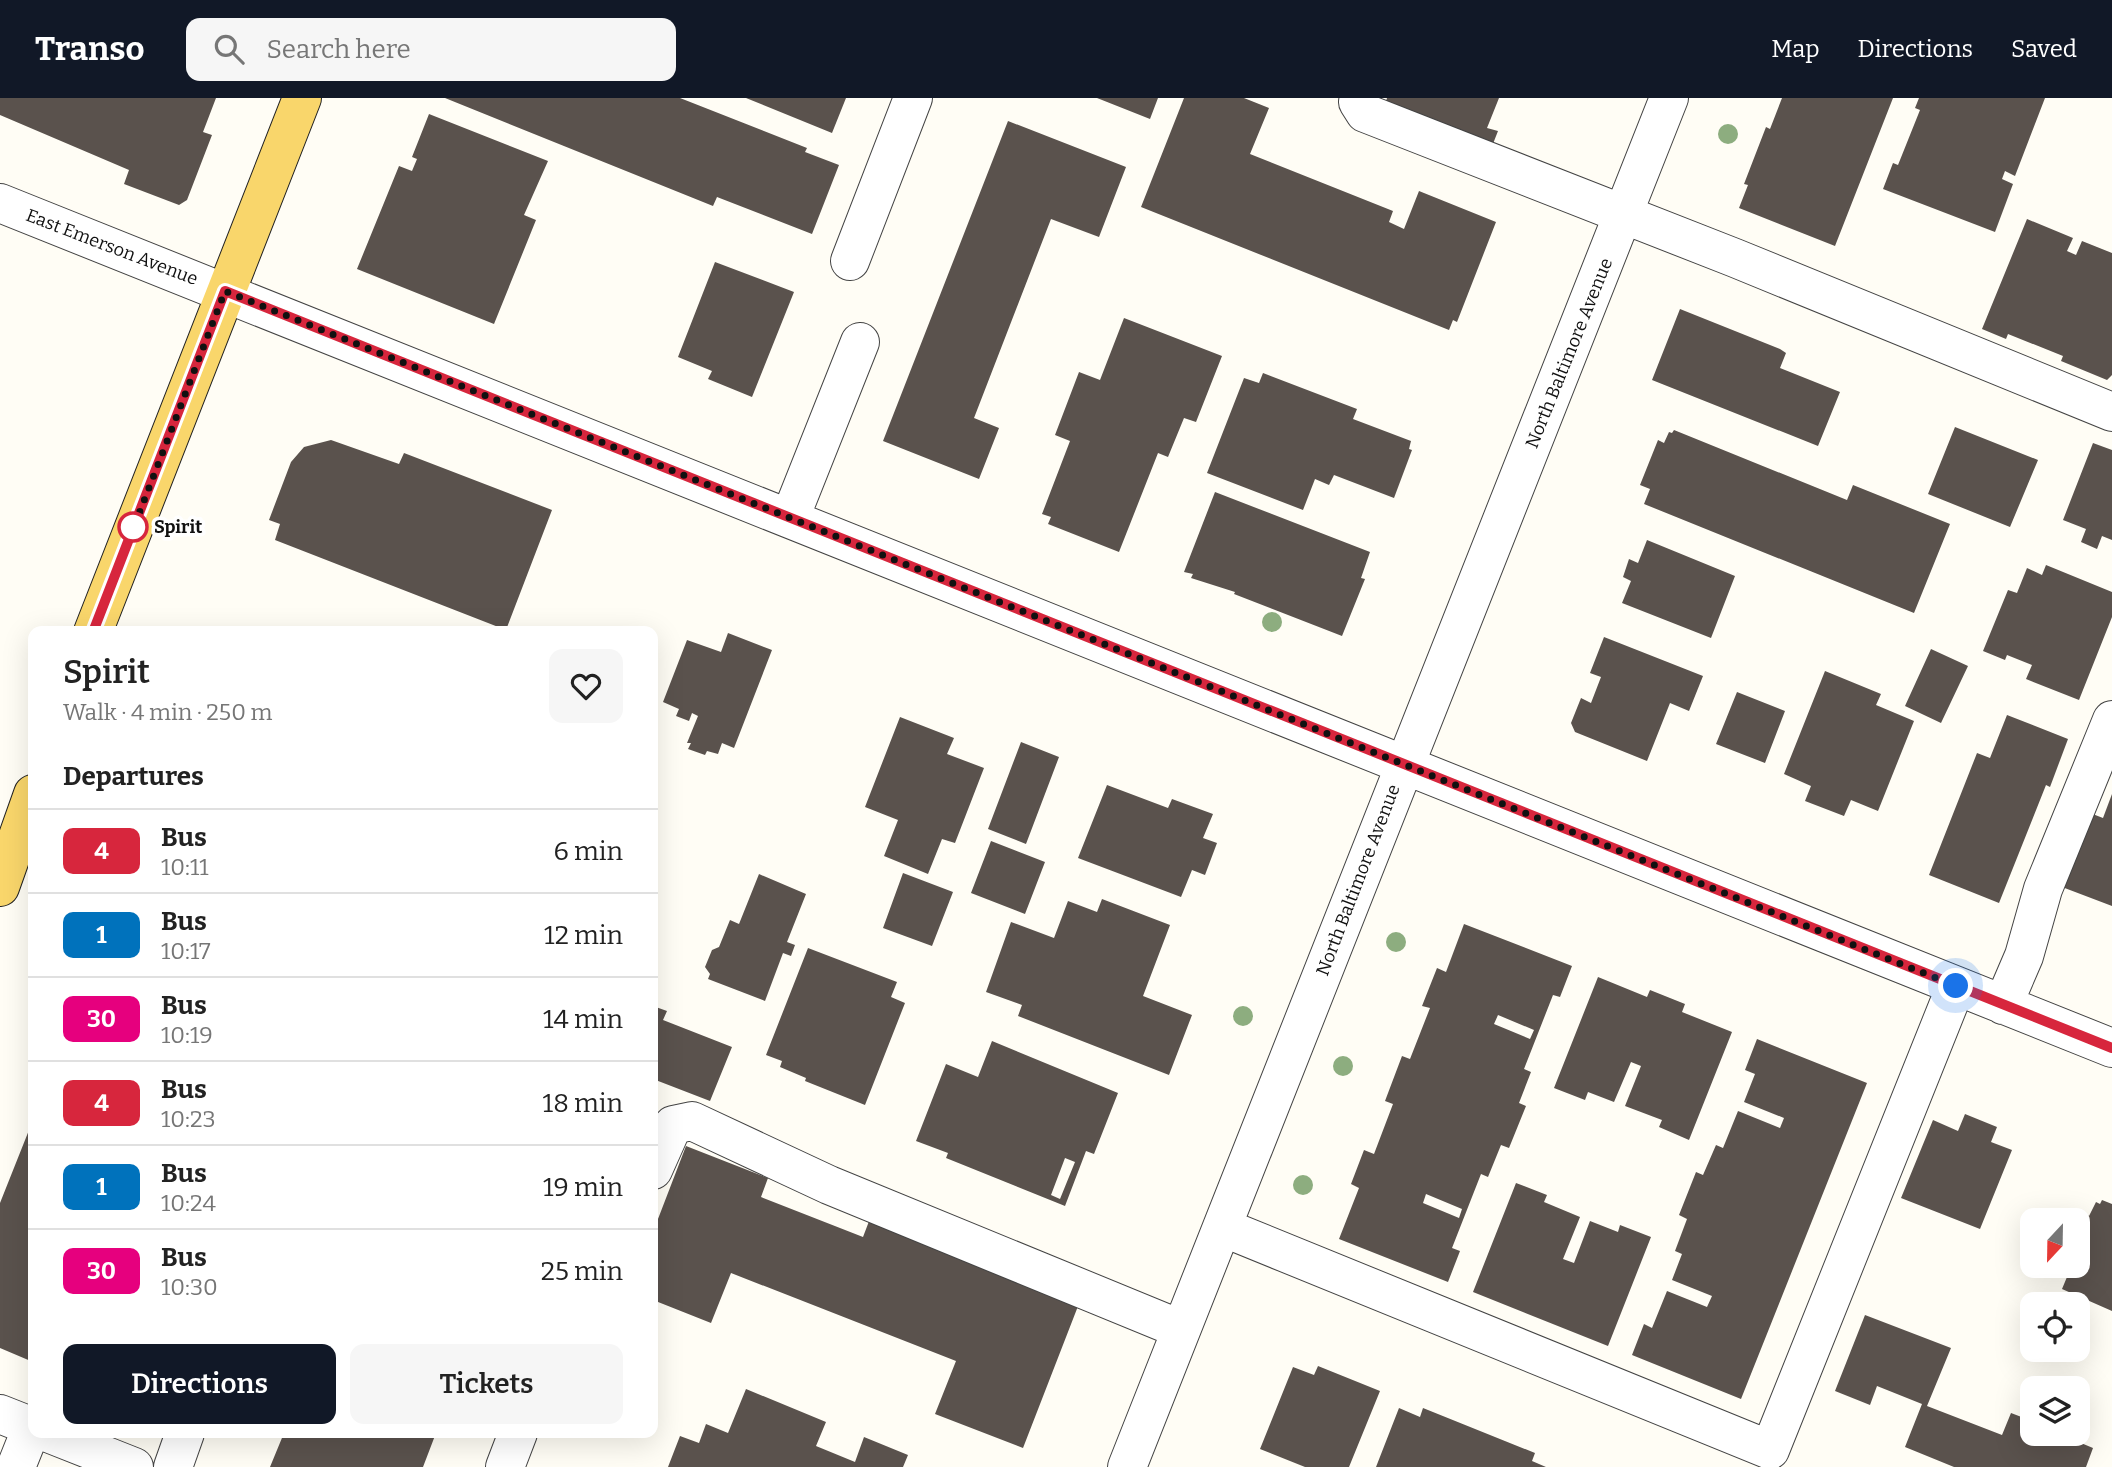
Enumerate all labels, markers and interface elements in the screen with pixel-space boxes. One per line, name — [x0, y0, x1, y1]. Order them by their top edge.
search box — [186, 18, 676, 81]
text: Transo — [35, 29, 144, 69]
icon: search — [210, 30, 248, 68]
text: Search here — [266, 34, 411, 65]
text: Map — [1771, 35, 1820, 63]
text: Directions — [1858, 35, 1973, 63]
text: Saved — [2011, 35, 2077, 63]
street label: East Emerson Avenue — [23, 204, 201, 290]
street label: North Baltimore Avenue — [1521, 255, 1617, 451]
marker: Spirit — [118, 512, 148, 542]
place label: Spirit — [154, 516, 202, 538]
button: heart — [549, 649, 623, 723]
text: Spirit — [63, 652, 150, 692]
text: Walk · 4 min · 250 m — [63, 698, 272, 726]
text: Departures — [63, 761, 204, 792]
street label: North Baltimore Avenue — [1311, 781, 1405, 979]
text: Bus — [161, 822, 207, 853]
text: 6 min — [554, 836, 623, 867]
text: 4 — [94, 837, 109, 865]
text: 10:11 — [161, 853, 209, 881]
text: Bus — [161, 906, 207, 937]
text: 12 min — [544, 920, 623, 951]
text: 1 — [96, 921, 107, 949]
text: 10:17 — [161, 937, 211, 965]
your location — [1938, 968, 1973, 1003]
text: Bus — [161, 990, 207, 1021]
text: 14 min — [543, 1004, 623, 1035]
text: 30 — [87, 1005, 116, 1033]
text: 10:19 — [161, 1021, 213, 1049]
text: Bus — [161, 1074, 207, 1105]
text: 18 min — [543, 1088, 623, 1119]
text: 4 — [94, 1089, 109, 1117]
text: 10:23 — [161, 1105, 216, 1133]
text: Bus — [161, 1158, 207, 1189]
text: 19 min — [543, 1172, 623, 1203]
text: 1 — [96, 1173, 107, 1201]
text: 10:24 — [161, 1189, 216, 1217]
north arrow — [2020, 1208, 2090, 1278]
map controls — [2020, 1208, 2090, 1446]
text: Bus — [161, 1242, 207, 1273]
text: 25 min — [541, 1256, 623, 1287]
text: 30 — [87, 1257, 116, 1285]
text: 10:30 — [161, 1273, 218, 1301]
button: locate — [2020, 1292, 2090, 1362]
button: Directions — [63, 1344, 336, 1424]
button: Tickets — [350, 1344, 623, 1424]
button: layers — [2020, 1376, 2090, 1446]

